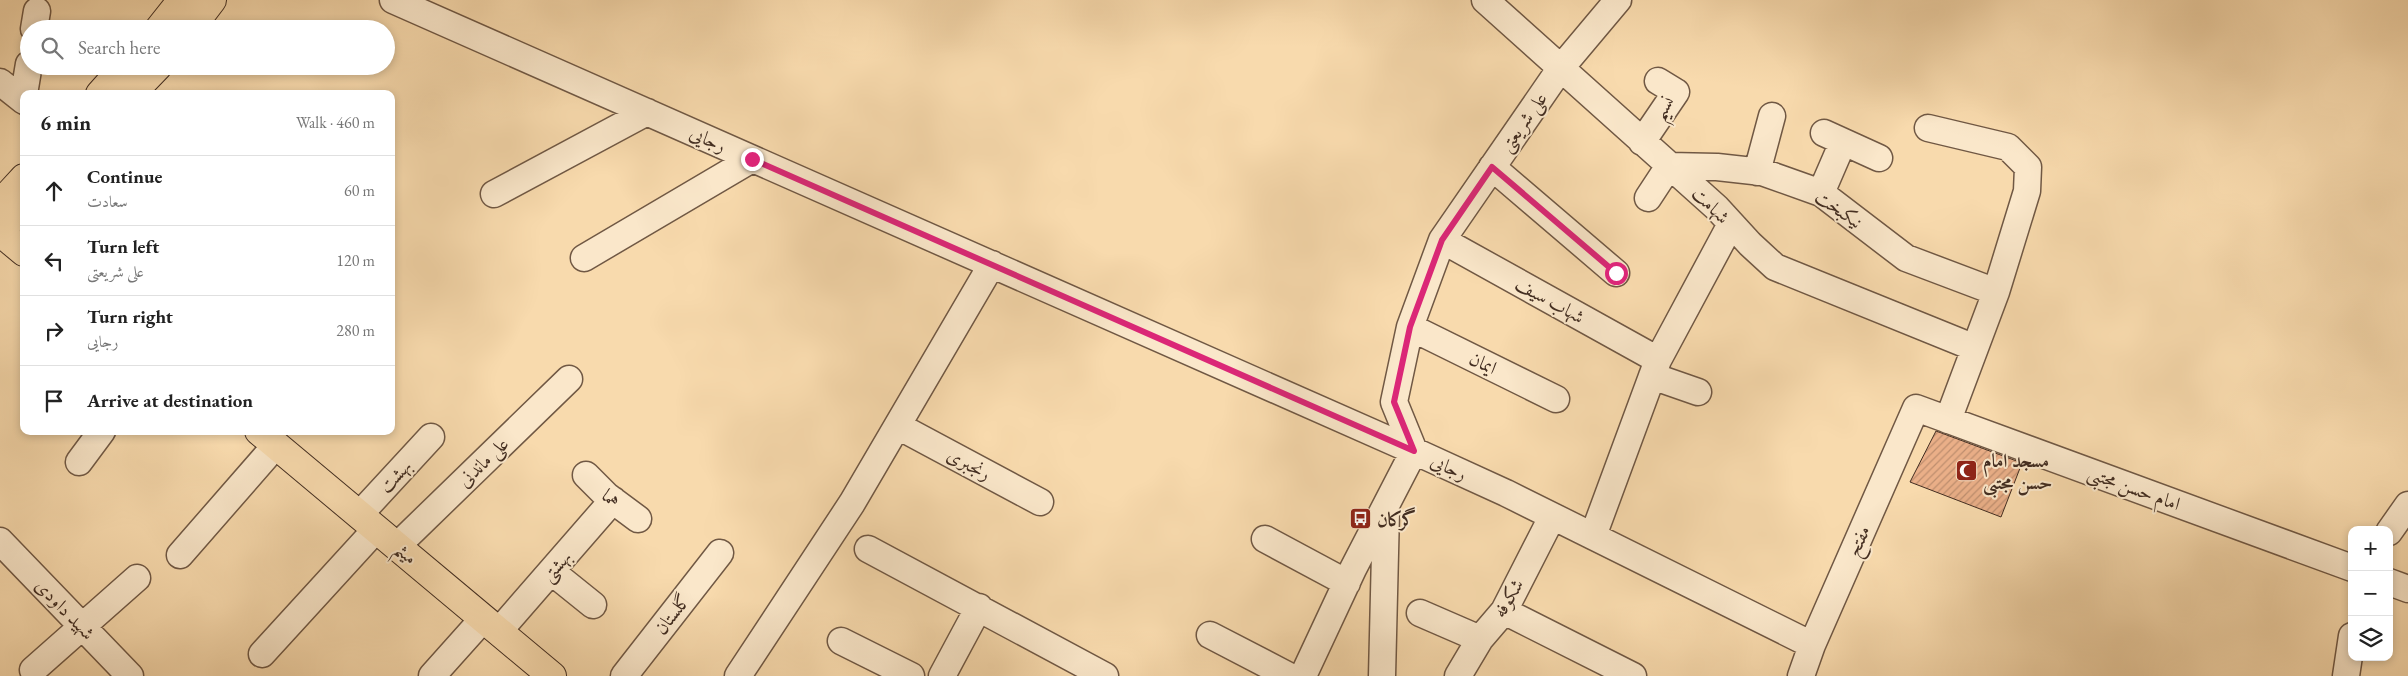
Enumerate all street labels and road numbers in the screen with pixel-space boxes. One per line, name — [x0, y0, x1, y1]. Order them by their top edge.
street label: علی شریعتی — [1493, 87, 1554, 158]
street label: نسیم — [1646, 91, 1686, 128]
street label: رجایی — [685, 120, 730, 159]
street label: شهامت — [1687, 181, 1735, 229]
street label: نیکبخت — [1810, 184, 1868, 234]
street label: شهاب سیف — [1511, 271, 1589, 329]
street label: ایمان — [1465, 346, 1501, 380]
street label: علی ماندنی — [452, 432, 515, 494]
street label: رنجبری — [943, 442, 995, 486]
street label: رجایی — [1426, 448, 1471, 487]
street label: بهشت — [373, 454, 417, 498]
street label: امام حسن مجتبی — [2083, 460, 2184, 520]
street label: هما — [597, 483, 625, 513]
street label: مفتح — [1840, 522, 1880, 562]
street label: میثم — [385, 536, 423, 575]
street label: بهشتی — [535, 545, 578, 588]
street label: شهید داودی — [30, 573, 100, 645]
street label: شکوفه — [1487, 574, 1529, 622]
street label: گلستان — [648, 588, 696, 640]

